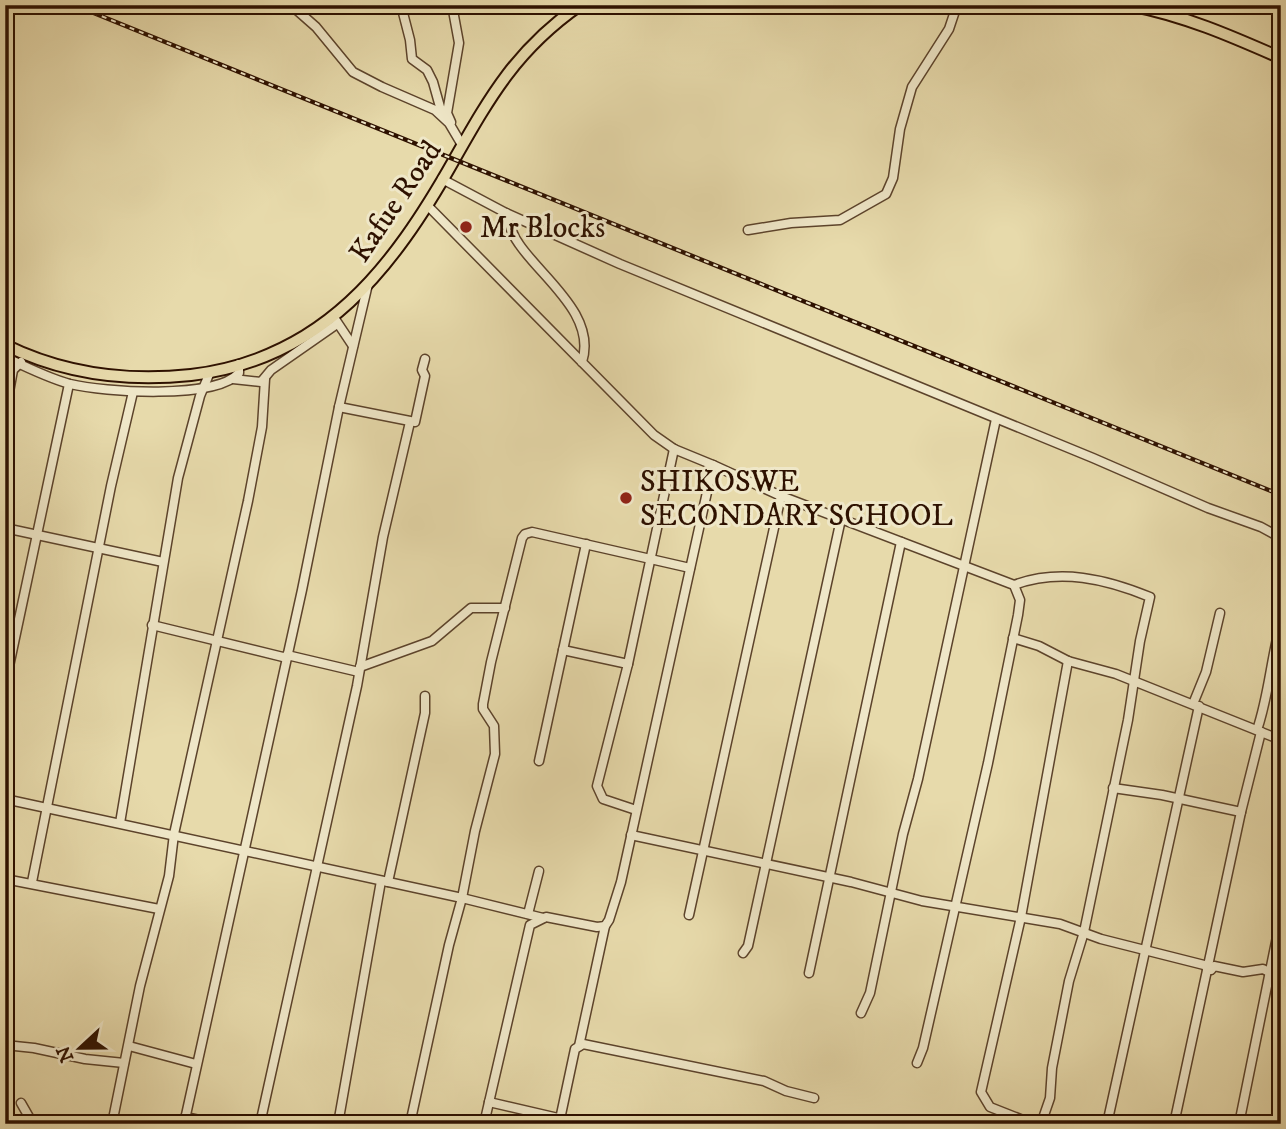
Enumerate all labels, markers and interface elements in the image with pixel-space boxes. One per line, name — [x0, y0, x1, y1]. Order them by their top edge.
street label: Kafue Road — [342, 134, 450, 270]
place label: Mr Blocks — [480, 210, 605, 247]
marker: Mr Blocks — [458, 219, 474, 235]
place label: SHIKOSWE SECONDARY SCHOOL — [640, 464, 953, 535]
marker: SHIKOSWE SECONDARY SCHOOL — [618, 490, 634, 506]
north arrow — [46, 1014, 116, 1084]
text: N — [52, 1042, 79, 1065]

